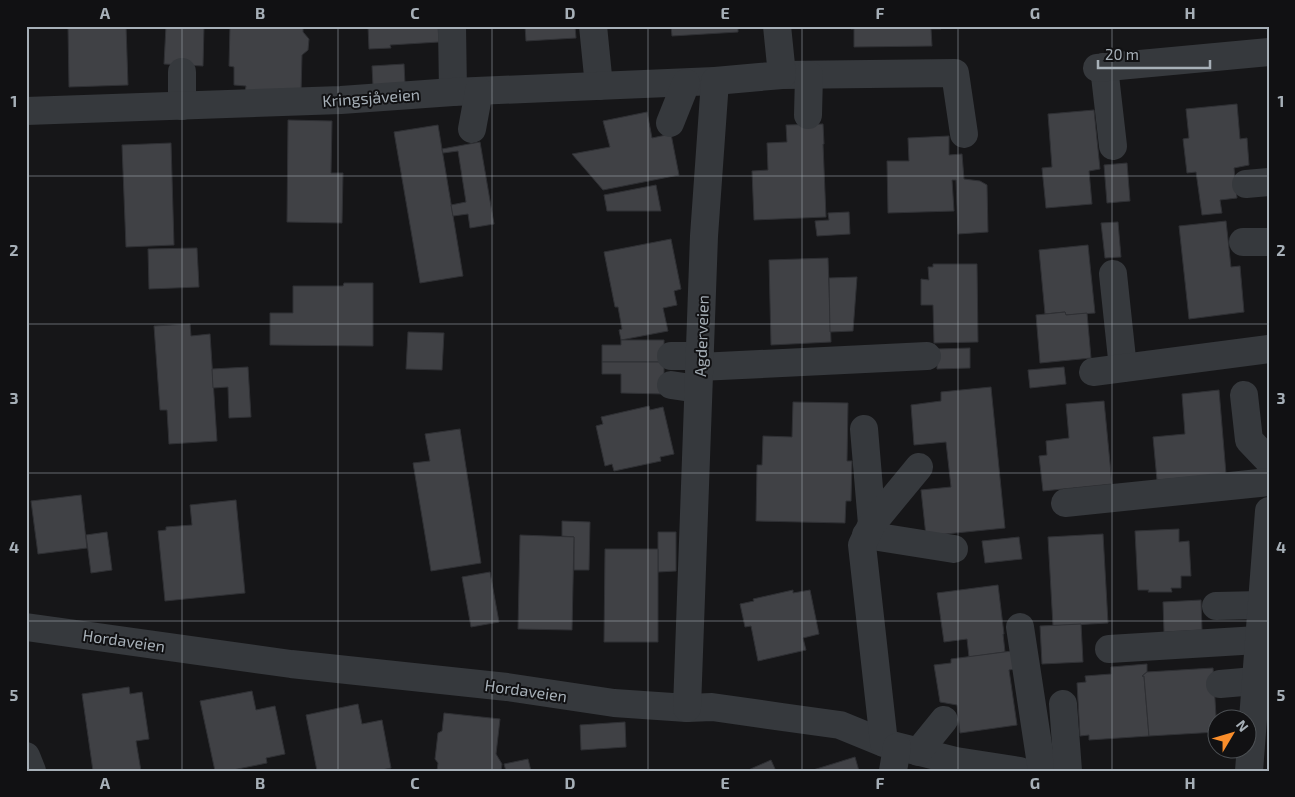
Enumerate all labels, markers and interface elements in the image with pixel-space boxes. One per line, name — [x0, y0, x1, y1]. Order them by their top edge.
text: A — [100, 3, 111, 22]
text: B — [255, 3, 265, 22]
text: C — [410, 3, 420, 22]
text: D — [565, 3, 576, 22]
text: E — [720, 3, 730, 22]
text: F — [876, 3, 885, 22]
text: G — [1030, 3, 1040, 22]
text: H — [1184, 3, 1196, 22]
scale bar — [1098, 38, 1210, 70]
text: 20 m — [1105, 45, 1139, 63]
street label: Kringsjåveien — [322, 84, 421, 111]
text: 1 — [11, 91, 17, 110]
text: 1 — [1278, 91, 1284, 110]
text: 2 — [9, 240, 19, 259]
text: 2 — [1276, 240, 1286, 259]
street label: Agderveien — [690, 295, 712, 377]
text: 3 — [9, 388, 19, 407]
text: 3 — [1276, 388, 1286, 407]
text: 4 — [9, 537, 19, 556]
text: 4 — [1276, 537, 1286, 556]
street label: Hordaveien — [82, 625, 166, 655]
street label: Hordaveien — [484, 675, 568, 705]
text: 5 — [10, 685, 19, 704]
text: 5 — [1277, 685, 1286, 704]
north arrow — [1208, 710, 1258, 760]
text: N — [1233, 716, 1252, 735]
text: A — [100, 773, 111, 792]
text: B — [255, 773, 265, 792]
text: C — [410, 773, 420, 792]
text: D — [565, 773, 576, 792]
text: E — [720, 773, 730, 792]
text: F — [876, 773, 885, 792]
text: G — [1030, 773, 1040, 792]
text: H — [1184, 773, 1196, 792]

